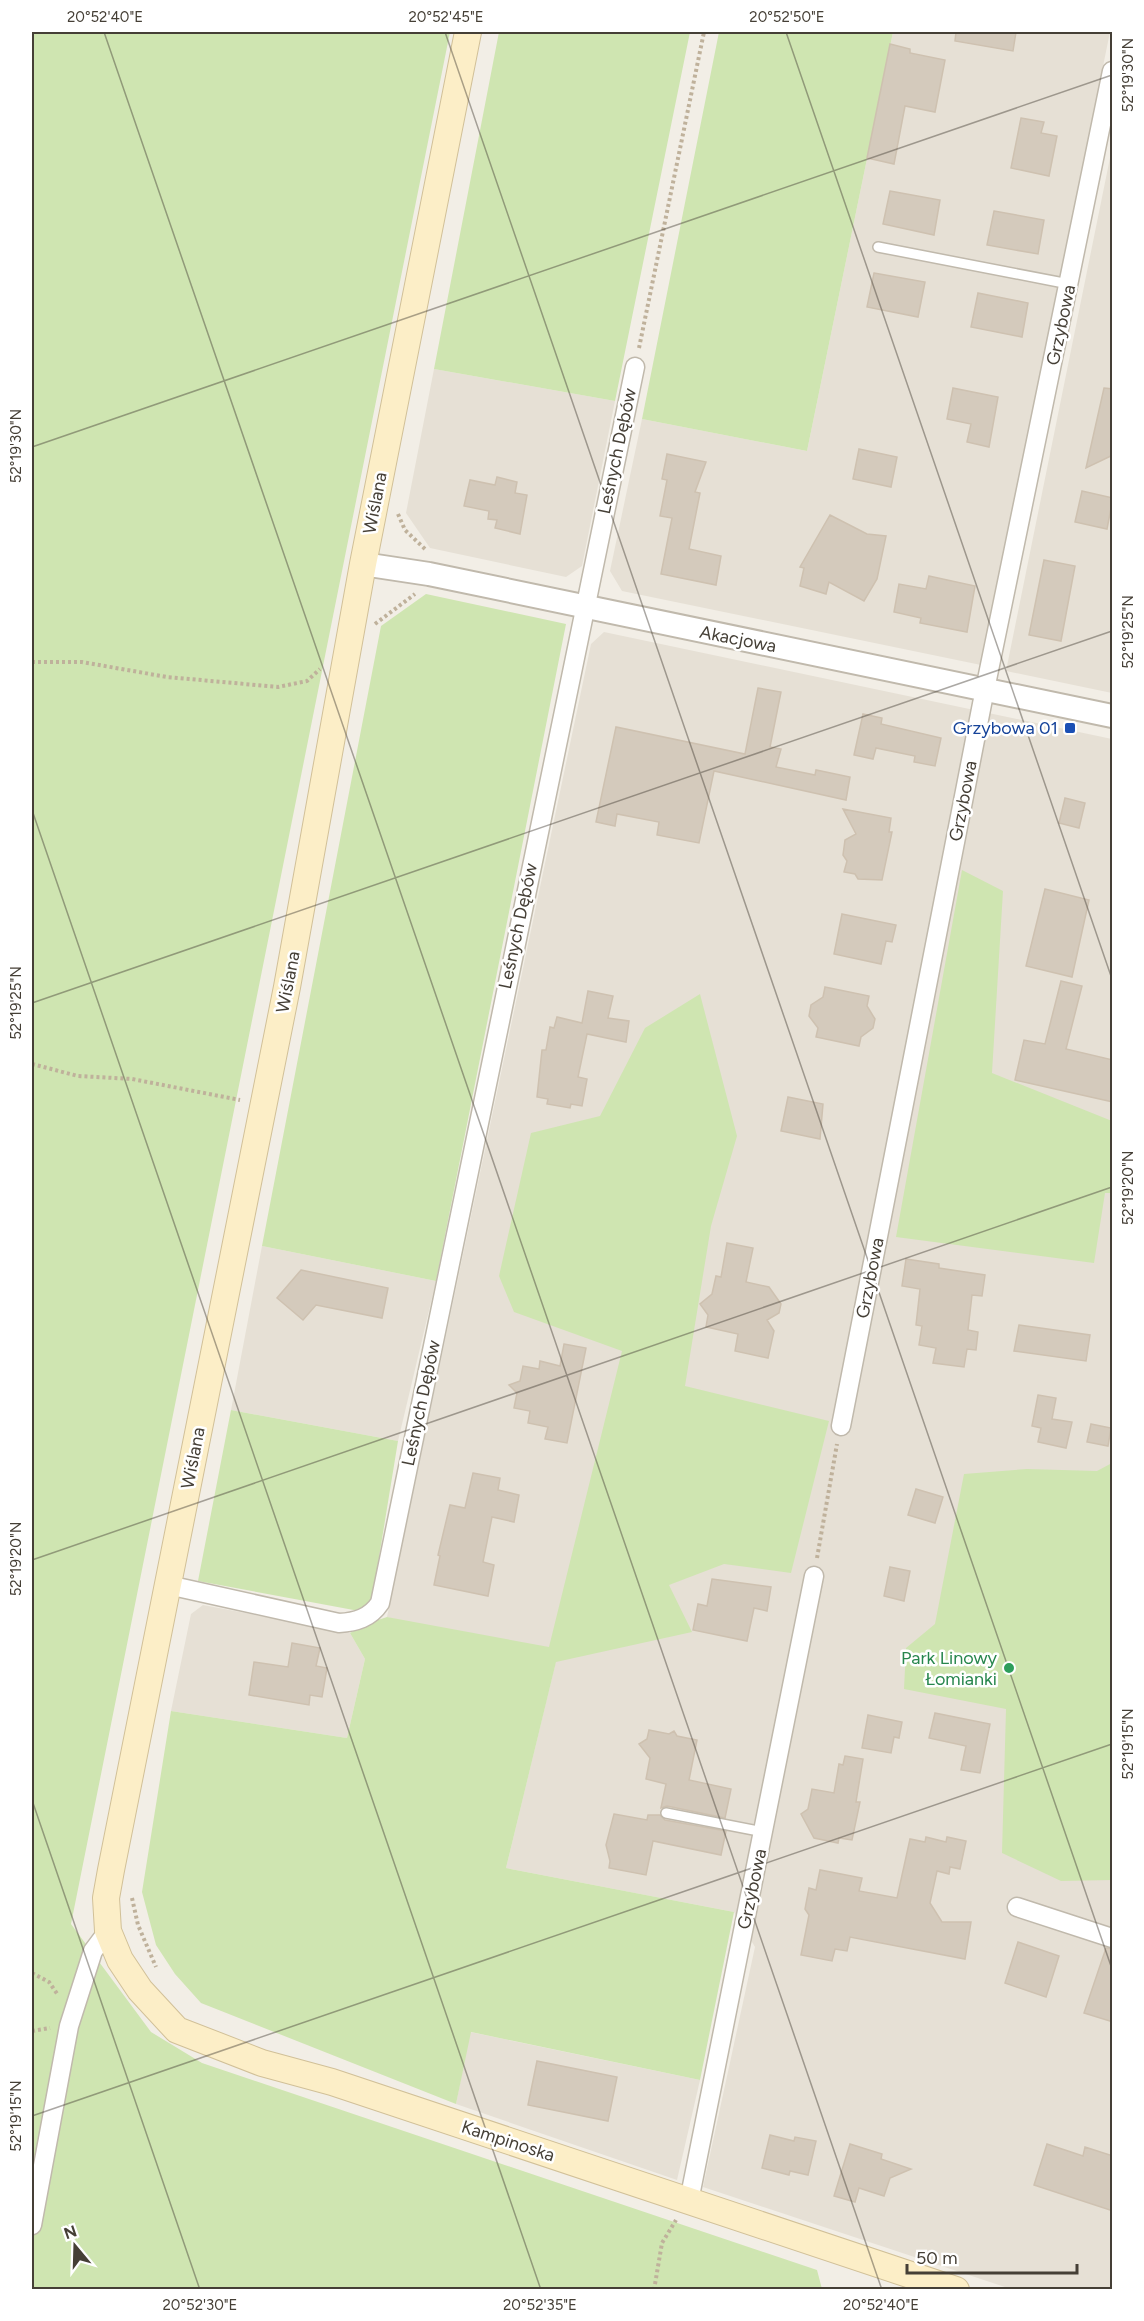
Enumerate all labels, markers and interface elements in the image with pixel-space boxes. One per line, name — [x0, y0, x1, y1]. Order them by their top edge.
text: 20°52'40"E — [67, 8, 143, 26]
text: 20°52'45"E — [408, 8, 484, 26]
text: 20°52'50"E — [749, 8, 825, 26]
text: 52°19'30"N — [1119, 38, 1137, 112]
street label: Grzybowa — [1042, 283, 1080, 367]
street label: Leśnych Dębów — [593, 386, 641, 516]
text: 52°19'30"N — [7, 409, 25, 483]
street label: Wiślana — [358, 470, 392, 536]
text: 52°19'25"N — [1119, 595, 1137, 669]
street label: Akacjowa — [698, 621, 778, 657]
place label: Grzybowa 01 — [953, 717, 1058, 739]
marker: Grzybowa 01 — [1063, 721, 1077, 735]
street label: Grzybowa — [944, 759, 982, 843]
street label: Leśnych Dębów — [494, 861, 542, 991]
street label: Wiślana — [271, 949, 305, 1015]
text: 52°19'25"N — [7, 966, 25, 1040]
text: 52°19'20"N — [1119, 1151, 1137, 1225]
street label: Grzybowa — [851, 1236, 889, 1320]
street label: Leśnych Dębów — [397, 1338, 445, 1468]
street label: Wiślana — [176, 1425, 210, 1491]
text: 52°19'20"N — [7, 1522, 25, 1596]
place label: Park Linowy Łomianki — [901, 1647, 998, 1690]
marker: Park Linowy Łomianki — [1002, 1661, 1016, 1675]
text: 52°19'15"N — [1119, 1708, 1137, 1780]
street label: Grzybowa — [733, 1847, 771, 1931]
text: 52°19'15"N — [7, 2080, 25, 2152]
street label: Kampinoska — [459, 2116, 557, 2166]
north arrow — [45, 2216, 105, 2276]
text: N — [61, 2221, 79, 2243]
scale bar — [907, 2237, 1076, 2275]
text: 50 m — [916, 2247, 958, 2269]
text: 20°52'30"E — [162, 2296, 238, 2314]
text: 20°52'35"E — [503, 2296, 577, 2314]
text: 20°52'40"E — [843, 2296, 919, 2314]

